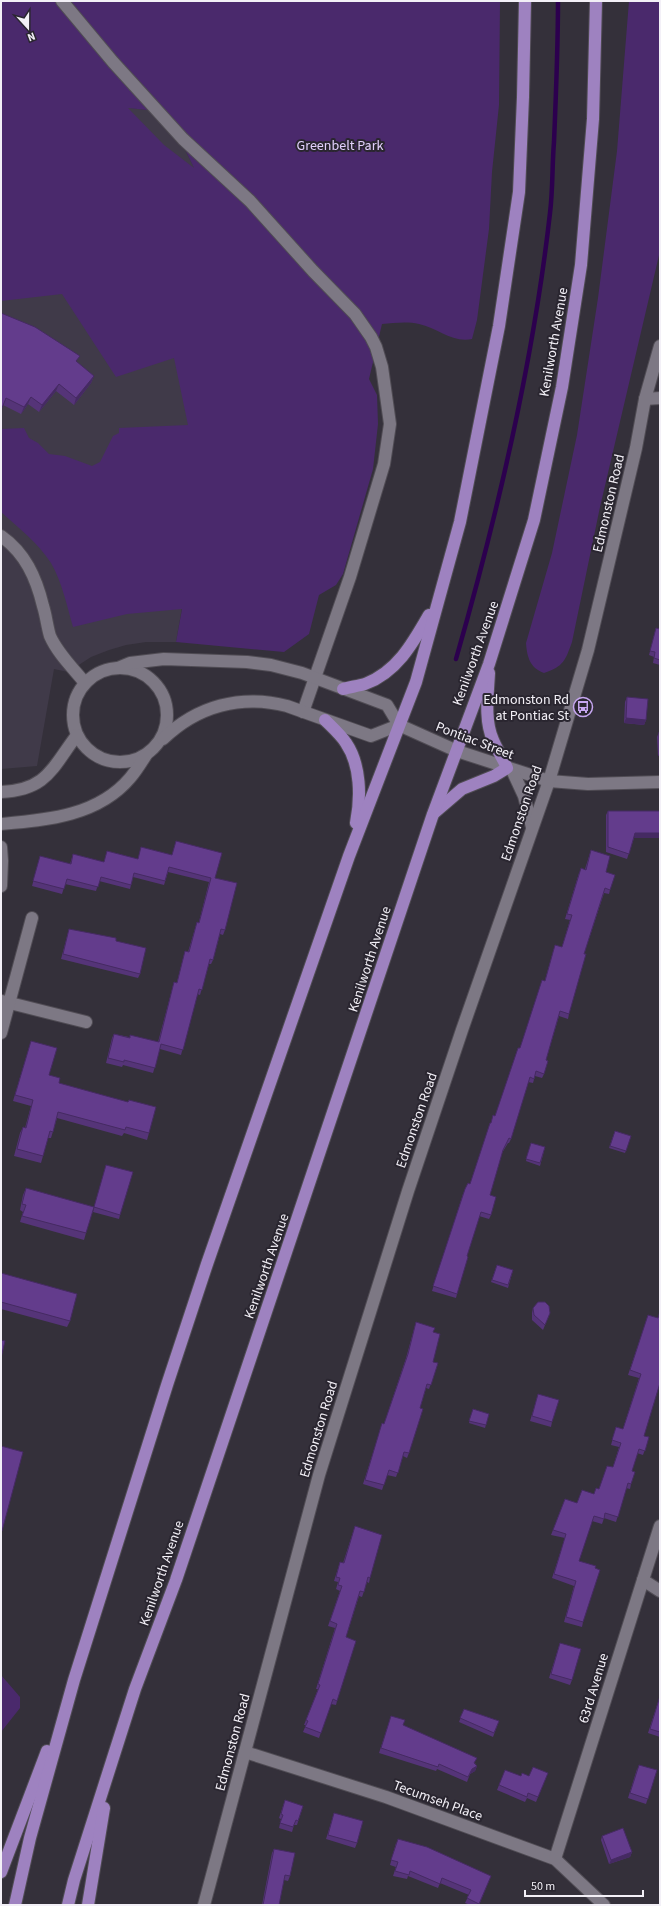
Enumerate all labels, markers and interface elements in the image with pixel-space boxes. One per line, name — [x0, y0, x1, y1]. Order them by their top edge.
north arrow — [8, 8, 48, 48]
text: N — [25, 29, 38, 45]
park label: Greenbelt Park — [297, 136, 383, 156]
street label: Kenilworth Avenue — [535, 286, 573, 398]
street label: Edmonston Road — [588, 452, 630, 554]
street label: Kenilworth Avenue — [448, 598, 504, 709]
place label: Edmonston Rd at Pontiac St — [483, 690, 569, 726]
bus stop icon: Edmonston Rd at Pontiac St — [572, 696, 594, 718]
street label: Pontiac Street — [433, 717, 517, 765]
street label: Edmonston Road — [496, 763, 548, 864]
street label: Kenilworth Avenue — [343, 904, 397, 1015]
street label: Edmonston Road — [391, 1070, 443, 1171]
street label: Kenilworth Avenue — [240, 1211, 294, 1322]
street label: Edmonston Road — [295, 1379, 343, 1480]
street label: Kenilworth Avenue — [135, 1518, 189, 1629]
street label: 63rd Avenue — [574, 1651, 614, 1726]
street label: Edmonston Road — [210, 1691, 256, 1793]
street label: Tecumseh Place — [390, 1775, 485, 1826]
scale bar — [525, 1872, 643, 1898]
text: 50 m — [531, 1878, 555, 1895]

